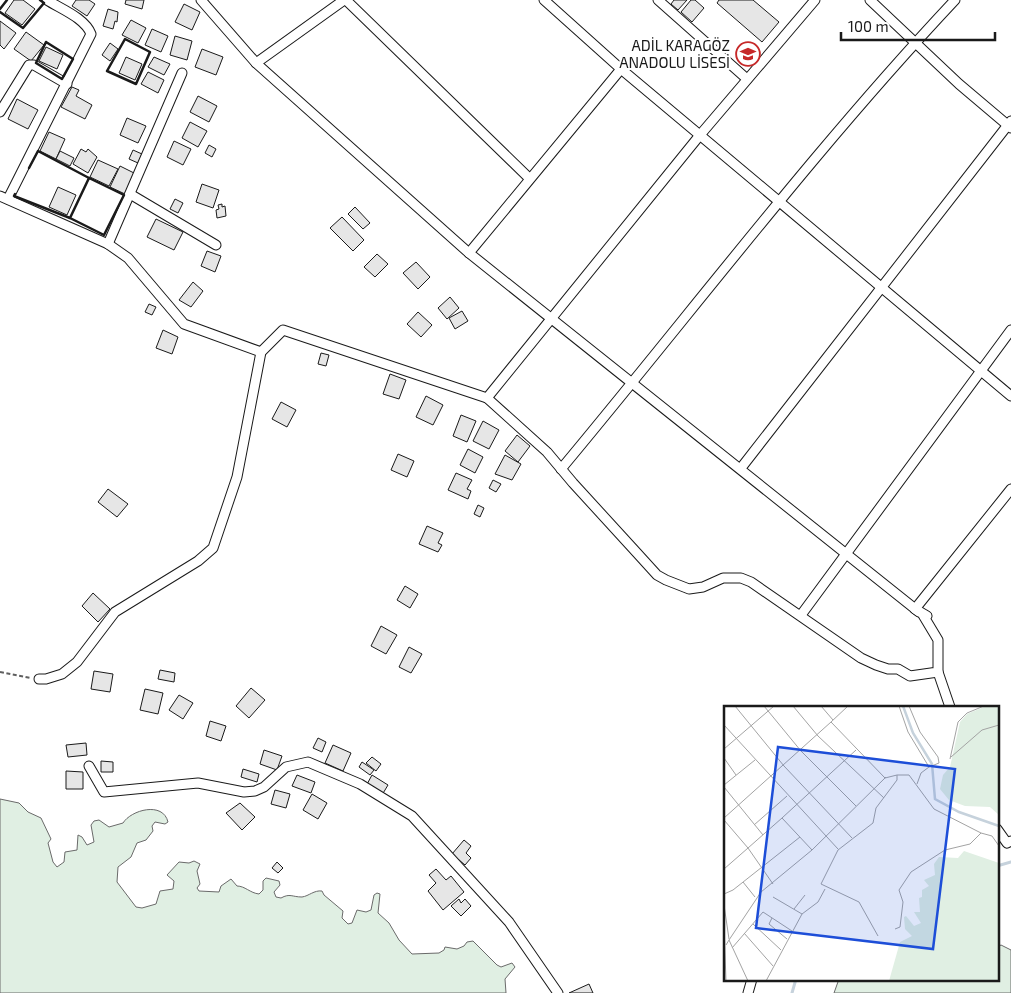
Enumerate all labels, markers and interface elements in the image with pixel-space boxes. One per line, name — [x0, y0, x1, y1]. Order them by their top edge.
scale bar — [841, 10, 995, 42]
text: 100 m — [848, 17, 889, 35]
place label: ADİL KARAGÖZ ANADOLU LİSESİ — [619, 36, 730, 71]
school or university icon: ADİL KARAGÖZ ANADOLU LİSESİ — [735, 41, 761, 67]
inset map — [724, 706, 998, 980]

